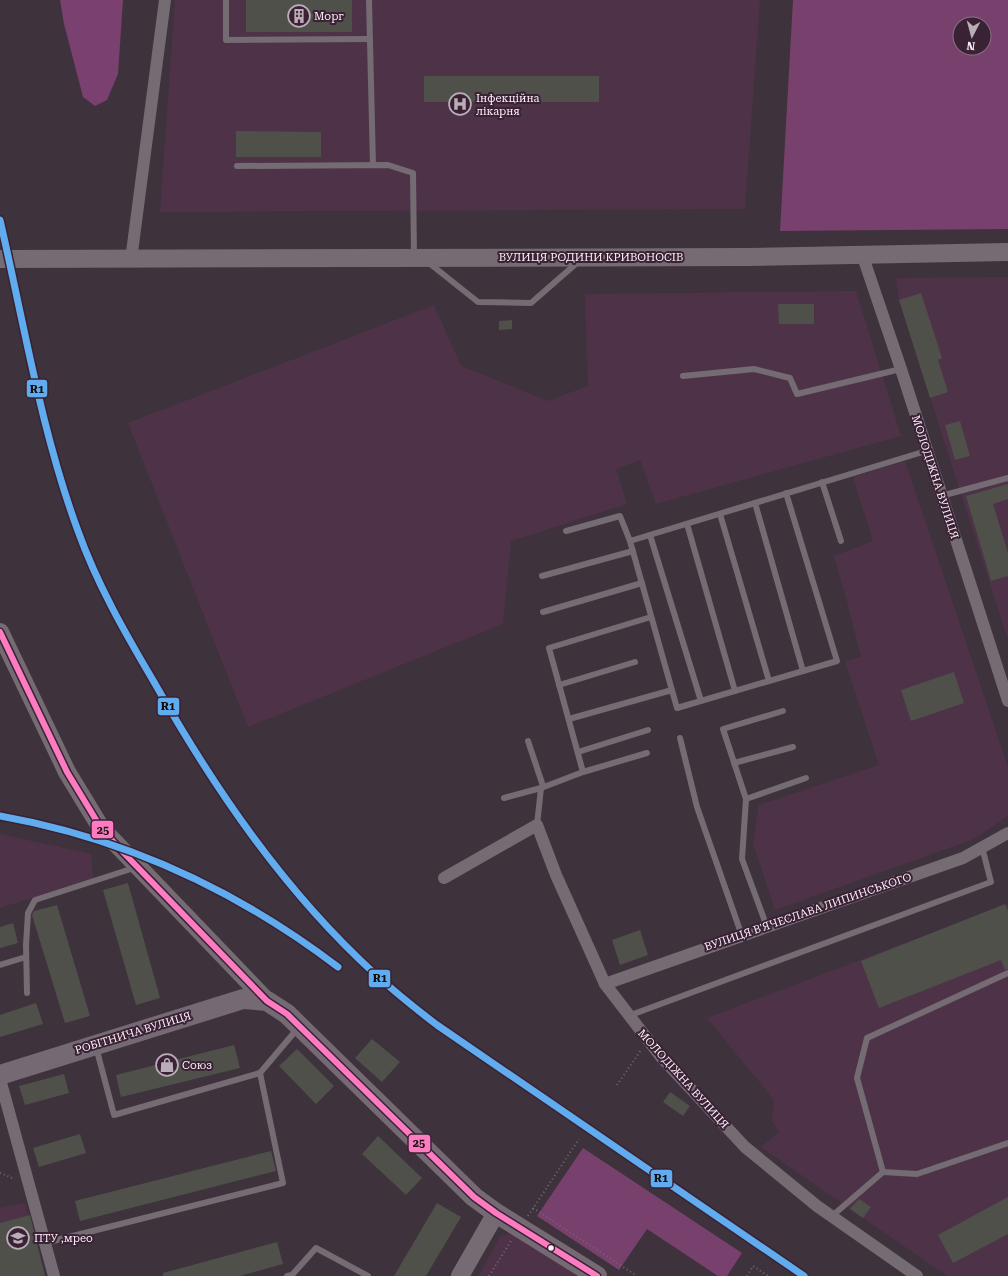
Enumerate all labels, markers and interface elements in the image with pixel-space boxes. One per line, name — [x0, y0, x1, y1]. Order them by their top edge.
building icon: Морг — [286, 3, 312, 29]
place label: Морг — [314, 10, 344, 23]
north arrow — [952, 16, 992, 56]
text: N — [966, 38, 976, 52]
hospital icon: Інфекційна лікарня — [447, 91, 473, 117]
place label: Інфекційна лікарня — [476, 92, 540, 118]
street label: ВУЛИЦЯ РОДИНИ КРИВОНОСІВ — [499, 251, 683, 264]
line badge: R1 — [26, 379, 48, 398]
text: R1 — [30, 383, 44, 396]
street label: МОЛОДІЖНА ВУЛИЦЯ — [909, 414, 961, 541]
line badge: R1 — [157, 697, 180, 716]
text: R1 — [161, 700, 175, 713]
line badge: 25 — [91, 820, 114, 839]
text: 25 — [97, 824, 109, 837]
street label: ВУЛИЦЯ В'ЯЧЕСЛАВА ЛИПИНСЬКОГО — [703, 870, 913, 954]
line badge: R1 — [368, 969, 391, 988]
text: R1 — [373, 972, 387, 985]
street label: РОБІТНИЧА ВУЛИЦЯ — [73, 1009, 193, 1057]
street label: МОЛОДІЖНА ВУЛИЦЯ — [635, 1027, 731, 1132]
shop icon: Союз — [154, 1052, 180, 1078]
place label: Союз — [182, 1059, 212, 1072]
line badge: 25 — [408, 1134, 431, 1153]
text: 25 — [413, 1137, 425, 1150]
line badge: R1 — [650, 1169, 673, 1188]
text: R1 — [654, 1172, 668, 1185]
school or university icon: ПТУ ,мрео — [5, 1225, 31, 1251]
place label: ПТУ ,мрео — [34, 1232, 93, 1245]
unlabelled marker — [546, 1243, 556, 1253]

